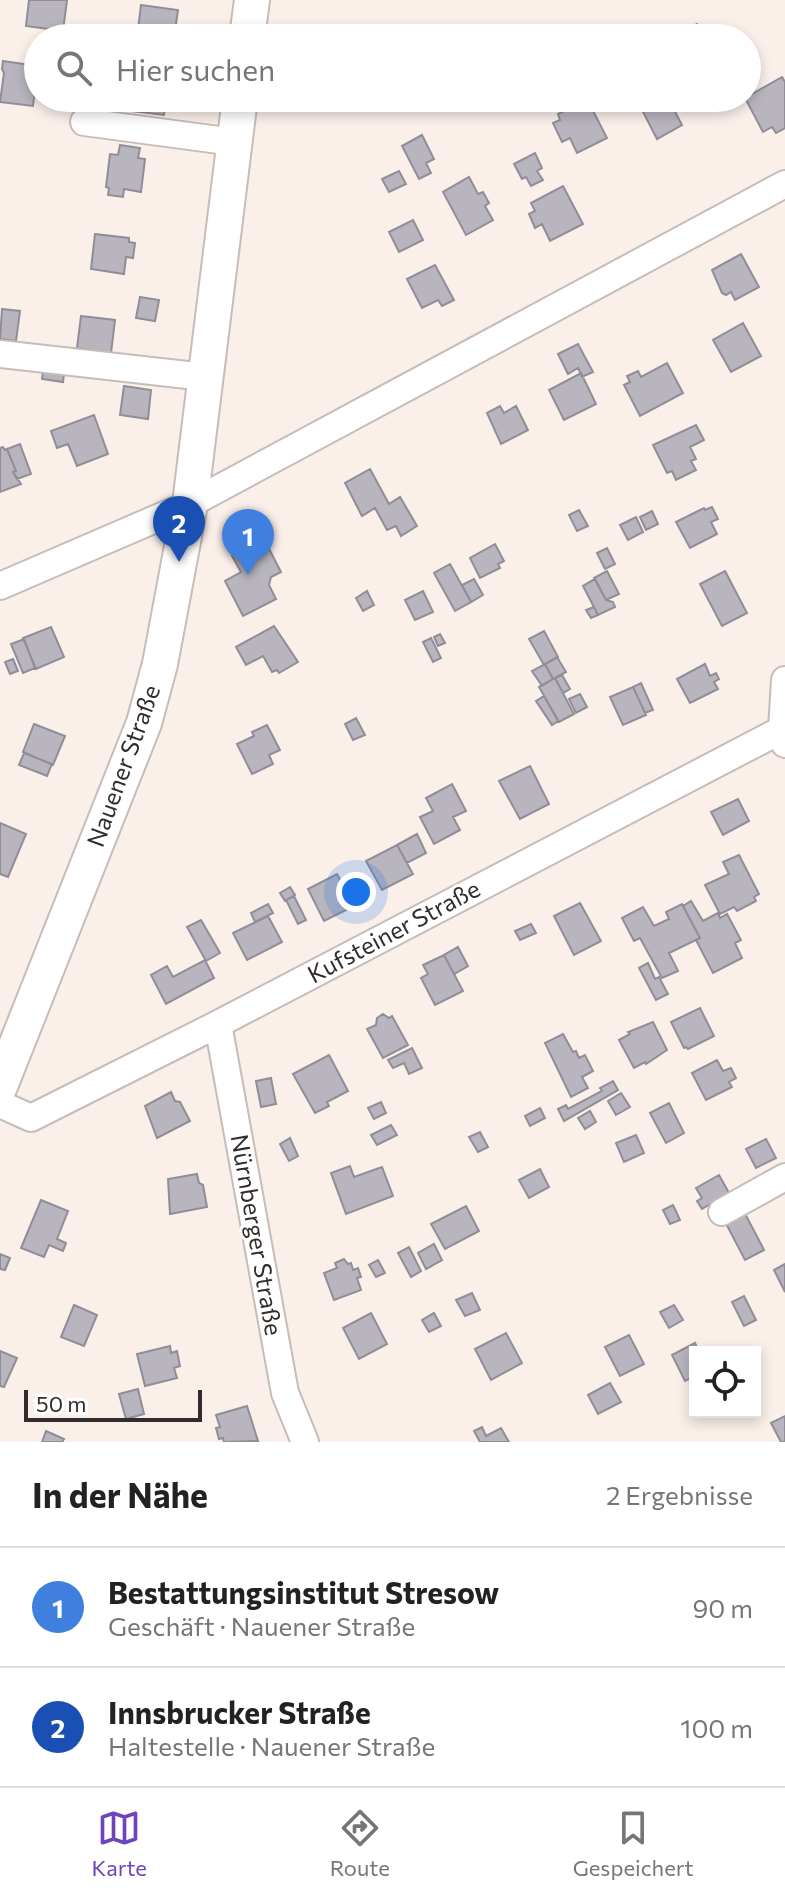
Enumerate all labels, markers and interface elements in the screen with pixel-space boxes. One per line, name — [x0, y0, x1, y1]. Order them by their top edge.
search box — [24, 24, 761, 112]
icon: search — [52, 46, 96, 90]
text: Hier suchen — [116, 50, 275, 87]
pin: 2 — [153, 496, 205, 562]
pin: 1 — [222, 509, 274, 575]
street label: Nauener Straße — [80, 681, 165, 850]
your location — [336, 872, 376, 912]
street label: Kufsteiner Straße — [302, 873, 484, 988]
street label: Nürnberger Straße — [226, 1132, 289, 1338]
map controls — [689, 1346, 761, 1418]
button: locate — [689, 1346, 761, 1418]
scale bar — [24, 1386, 202, 1422]
text: 50 m — [36, 1390, 86, 1417]
text: In der Nähe — [32, 1473, 208, 1515]
text: 2 Ergebnisse — [606, 1479, 753, 1510]
text: Bestattungsinstitut Stresow — [108, 1573, 499, 1610]
text: 1 — [52, 1592, 64, 1623]
text: 90 m — [693, 1592, 753, 1623]
text: Geschäft · Nauener Straße — [108, 1610, 415, 1641]
text: Innsbrucker Straße — [108, 1693, 371, 1730]
text: 2 — [51, 1712, 65, 1743]
text: 100 m — [680, 1712, 753, 1743]
text: Haltestelle · Nauener Straße — [108, 1730, 435, 1761]
tab: Karte — [91, 1806, 147, 1881]
tab: Route — [330, 1806, 390, 1881]
tab: Gespeichert — [573, 1806, 694, 1881]

